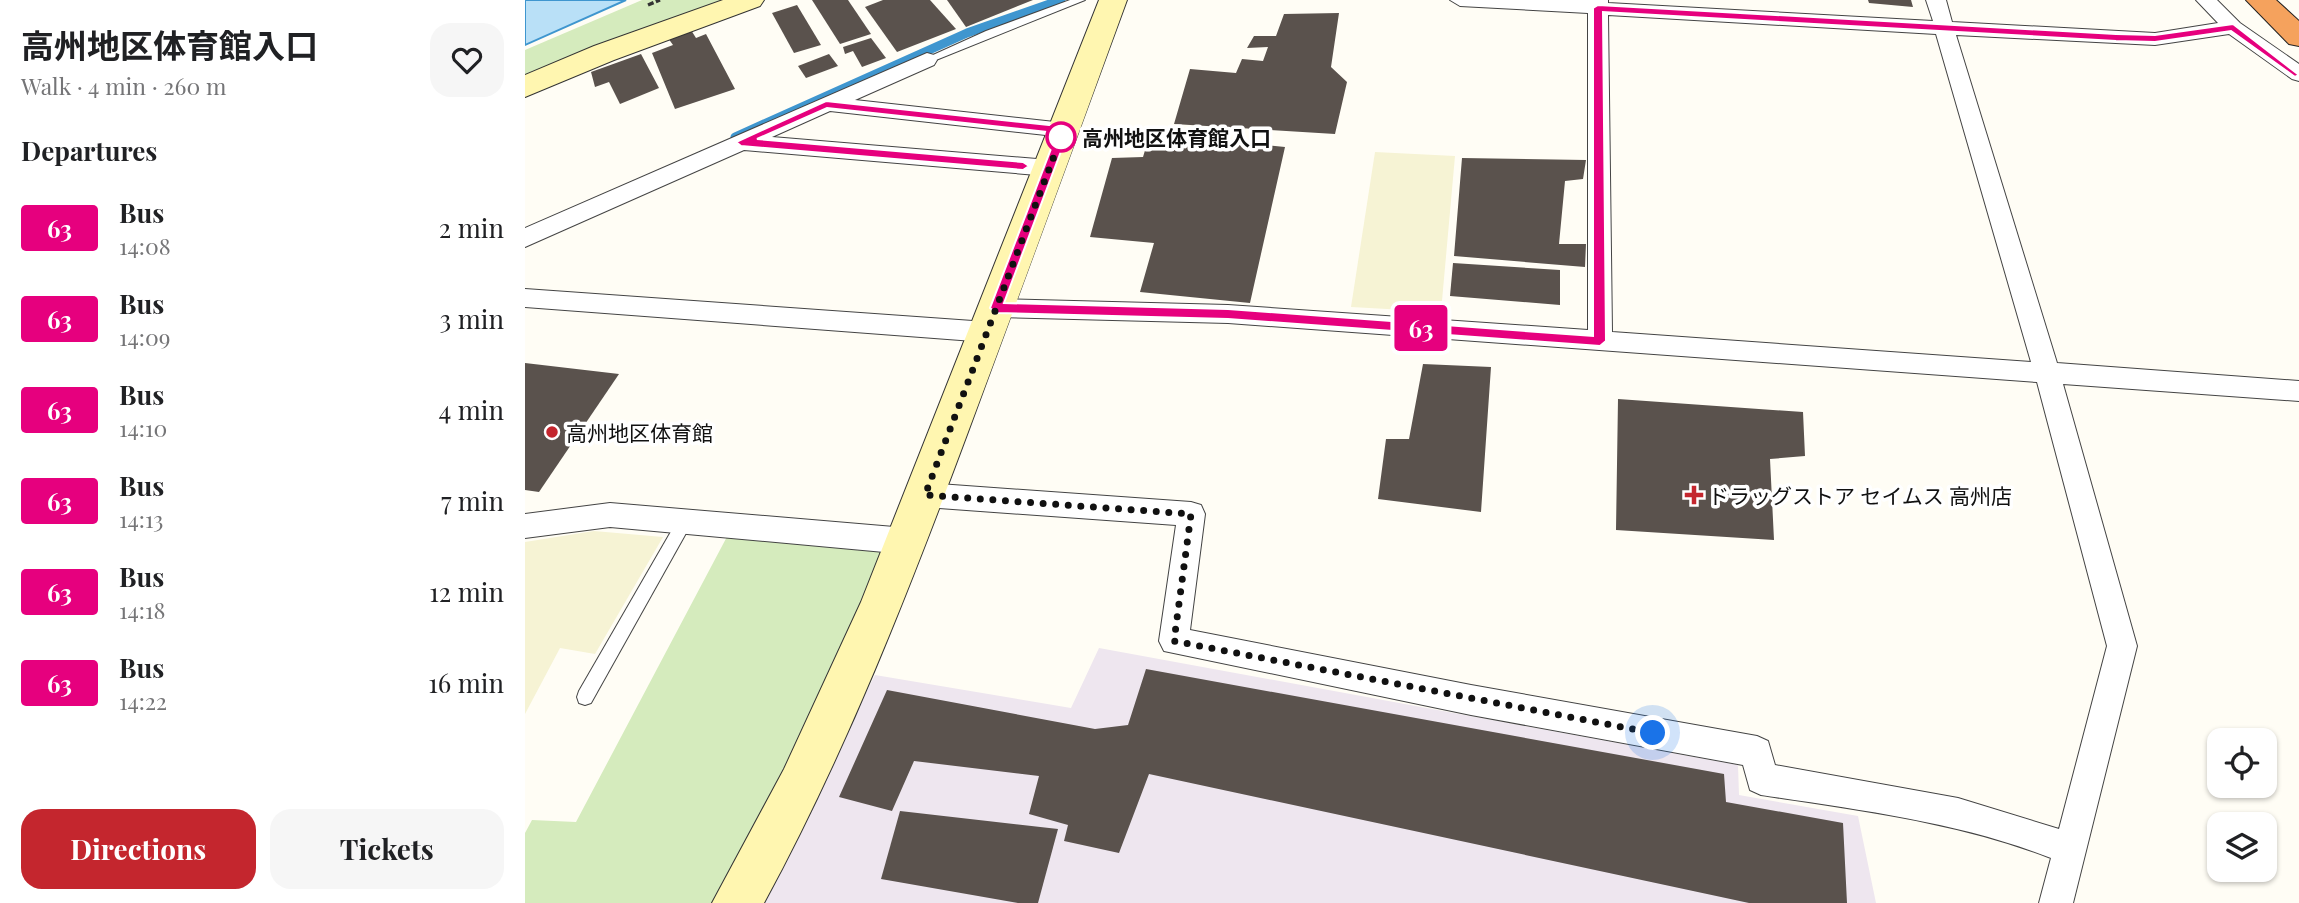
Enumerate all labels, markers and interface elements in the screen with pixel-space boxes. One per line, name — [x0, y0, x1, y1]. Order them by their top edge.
text: 高州地区体育館入口 — [21, 22, 318, 66]
button: heart — [430, 23, 504, 97]
text: Walk · 4 min · 260 m — [21, 70, 226, 101]
marker: 高州地区体育館入口 — [1046, 122, 1076, 152]
place label: 高州地区体育館入口 — [1082, 123, 1271, 151]
text: Departures — [21, 133, 157, 168]
text: Bus — [119, 195, 164, 230]
text: 2 min — [439, 210, 504, 245]
text: 63 — [47, 212, 72, 244]
text: 14:08 — [119, 230, 171, 261]
text: Bus — [119, 286, 164, 321]
text: 3 min — [440, 301, 504, 336]
text: 63 — [47, 303, 72, 335]
line badge: 63 — [1389, 305, 1453, 351]
text: 63 — [1408, 312, 1434, 344]
text: 14:09 — [119, 321, 171, 352]
text: Bus — [119, 377, 164, 412]
text: 4 min — [438, 392, 504, 427]
text: 63 — [47, 394, 72, 426]
text: 14:10 — [119, 412, 167, 443]
place label: 高州地区体育館 — [566, 418, 713, 446]
marker: 高州地区体育館 — [544, 424, 560, 440]
text: Bus — [119, 468, 164, 503]
place label: ドラッグストア セイムス 高州店 — [1708, 481, 2012, 509]
text: 7 min — [441, 483, 504, 518]
text: 63 — [47, 485, 72, 517]
marker: ドラッグストア セイムス 高州店 — [1686, 487, 1702, 503]
text: 14:13 — [119, 503, 163, 534]
text: Bus — [119, 559, 164, 594]
text: 12 min — [429, 574, 504, 609]
text: 63 — [47, 576, 72, 608]
text: 14:18 — [119, 594, 165, 625]
text: Bus — [119, 650, 164, 685]
text: 16 min — [428, 665, 504, 700]
text: 63 — [47, 667, 72, 699]
text: 14:22 — [119, 685, 167, 716]
your location — [1635, 715, 1670, 750]
map controls — [2207, 728, 2277, 882]
button: locate — [2207, 728, 2277, 798]
button: Directions — [21, 809, 256, 889]
button: Tickets — [270, 809, 504, 889]
button: layers — [2207, 812, 2277, 882]

